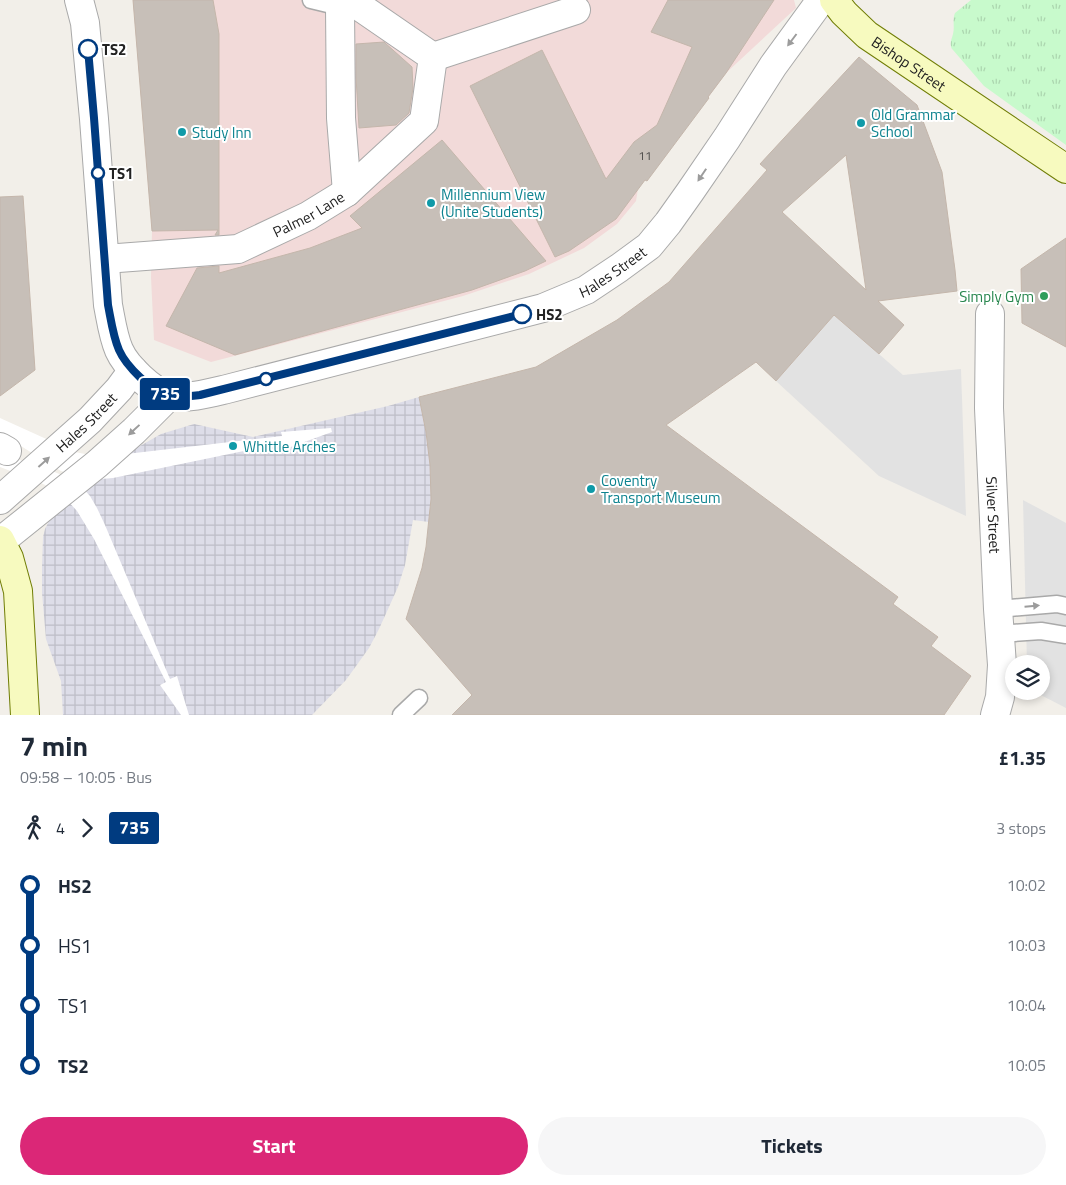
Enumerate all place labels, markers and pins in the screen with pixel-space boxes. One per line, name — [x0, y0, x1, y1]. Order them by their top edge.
place label: TS2 — [102, 38, 126, 61]
marker: TS2 — [78, 39, 98, 59]
place label: Old Grammar School — [871, 103, 955, 143]
marker: Old Grammar School — [855, 117, 867, 129]
place label: Study Inn — [192, 121, 252, 144]
marker: Study Inn — [176, 126, 188, 138]
place label: TS1 — [109, 162, 133, 185]
marker: TS1 — [91, 166, 105, 180]
place label: Millennium View (Unite Students) — [441, 183, 546, 223]
marker: Millennium View (Unite Students) — [425, 197, 437, 209]
place label: Simply Gym — [959, 285, 1034, 308]
marker: Simply Gym — [1038, 290, 1050, 302]
place label: HS2 — [536, 303, 563, 326]
marker: HS2 — [512, 304, 532, 324]
unlabelled marker — [259, 372, 273, 386]
place label: Whittle Arches — [243, 435, 336, 458]
marker: Whittle Arches — [227, 440, 239, 452]
place label: Coventry Transport Museum — [601, 469, 721, 509]
marker: Coventry Transport Museum — [585, 483, 597, 495]

